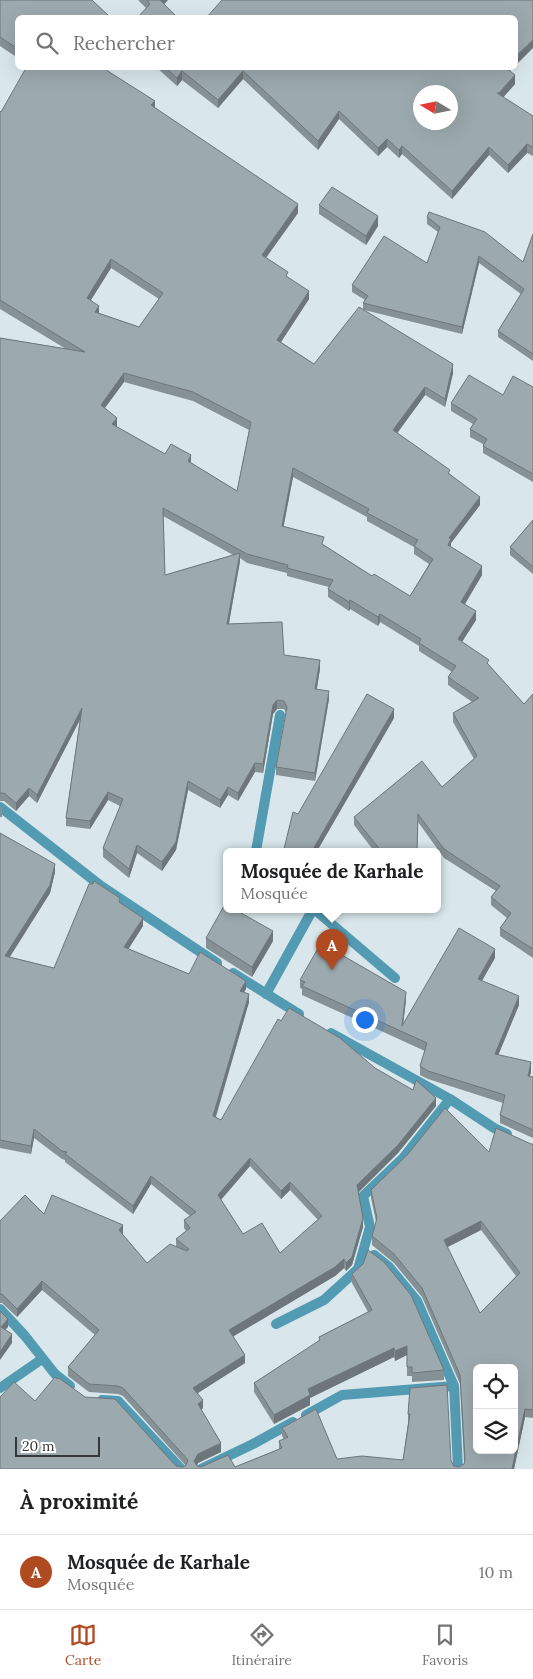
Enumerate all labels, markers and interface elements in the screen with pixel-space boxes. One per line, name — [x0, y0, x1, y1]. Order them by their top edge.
search box — [15, 15, 518, 70]
icon: search — [33, 29, 61, 57]
text: Rechercher — [73, 31, 175, 55]
north arrow — [413, 85, 458, 130]
popup — [223, 848, 441, 913]
text: Mosquée de Karhale — [241, 859, 423, 883]
text: Mosquée — [241, 883, 308, 903]
pin: A — [316, 929, 348, 970]
your location — [352, 1007, 378, 1033]
map controls — [473, 1364, 518, 1454]
button: locate — [473, 1364, 518, 1409]
button: layers — [473, 1409, 518, 1454]
scale bar — [15, 1434, 100, 1457]
text: 20 m — [22, 1437, 54, 1455]
text: À proximité — [20, 1488, 138, 1515]
text: Mosquée de Karhale — [67, 1550, 250, 1574]
text: A — [31, 1562, 41, 1582]
text: 10 m — [479, 1562, 513, 1582]
text: Mosquée — [67, 1574, 134, 1594]
tab: Carte — [65, 1621, 101, 1669]
tab: Itinéraire — [231, 1621, 292, 1669]
tab: Favoris — [422, 1621, 468, 1669]

